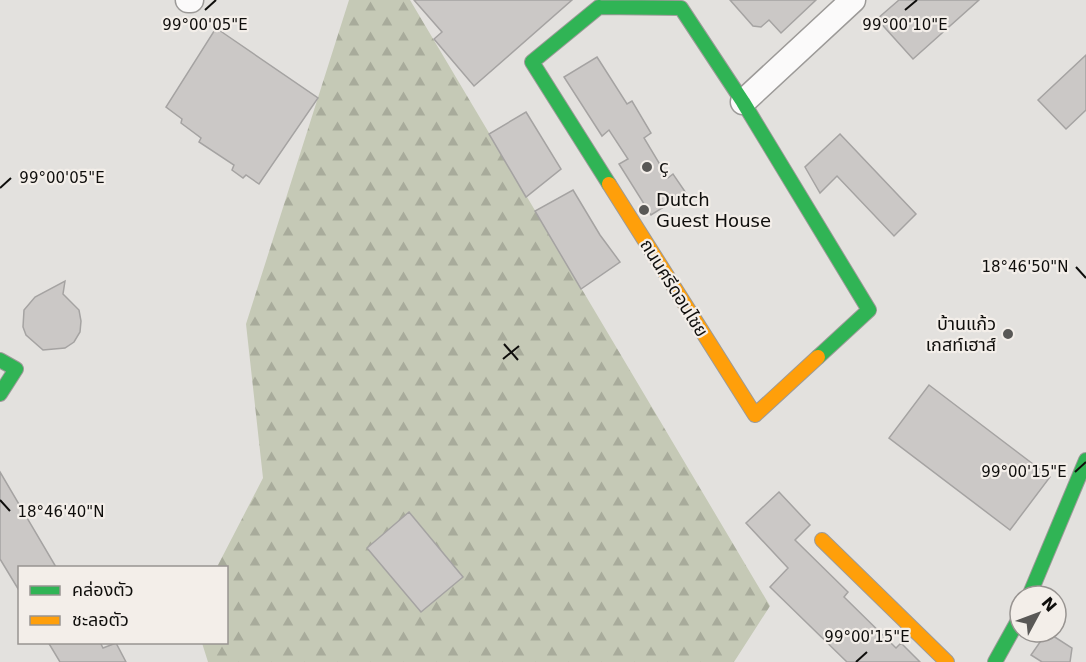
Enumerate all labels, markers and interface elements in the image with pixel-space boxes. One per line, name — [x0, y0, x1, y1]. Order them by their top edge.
text: 99°00'05"E — [162, 16, 248, 34]
text: 99°00'10"E — [862, 16, 948, 34]
place label: ç — [659, 156, 669, 177]
marker: ç — [640, 160, 654, 174]
text: 99°00'05"E — [19, 169, 105, 187]
place label: Dutch Guest House — [656, 189, 771, 231]
marker: Dutch Guest House — [637, 203, 651, 217]
street label: ถนนศรีดอนไชย — [636, 235, 713, 340]
text: 18°46'50"N — [981, 258, 1069, 276]
place label: บ้านแก้ว เกสท์เฮาส์ — [926, 313, 996, 355]
marker: บ้านแก้ว เกสท์เฮาส์ — [1001, 327, 1015, 341]
text: 99°00'15"E — [981, 463, 1067, 481]
text: 18°46'40"N — [17, 503, 105, 521]
legend — [18, 566, 228, 644]
text: คล่องตัว — [72, 579, 134, 600]
north arrow — [1008, 584, 1068, 644]
text: N — [1037, 593, 1061, 616]
text: ชะลอตัว — [72, 609, 129, 630]
text: 99°00'15"E — [824, 628, 910, 646]

